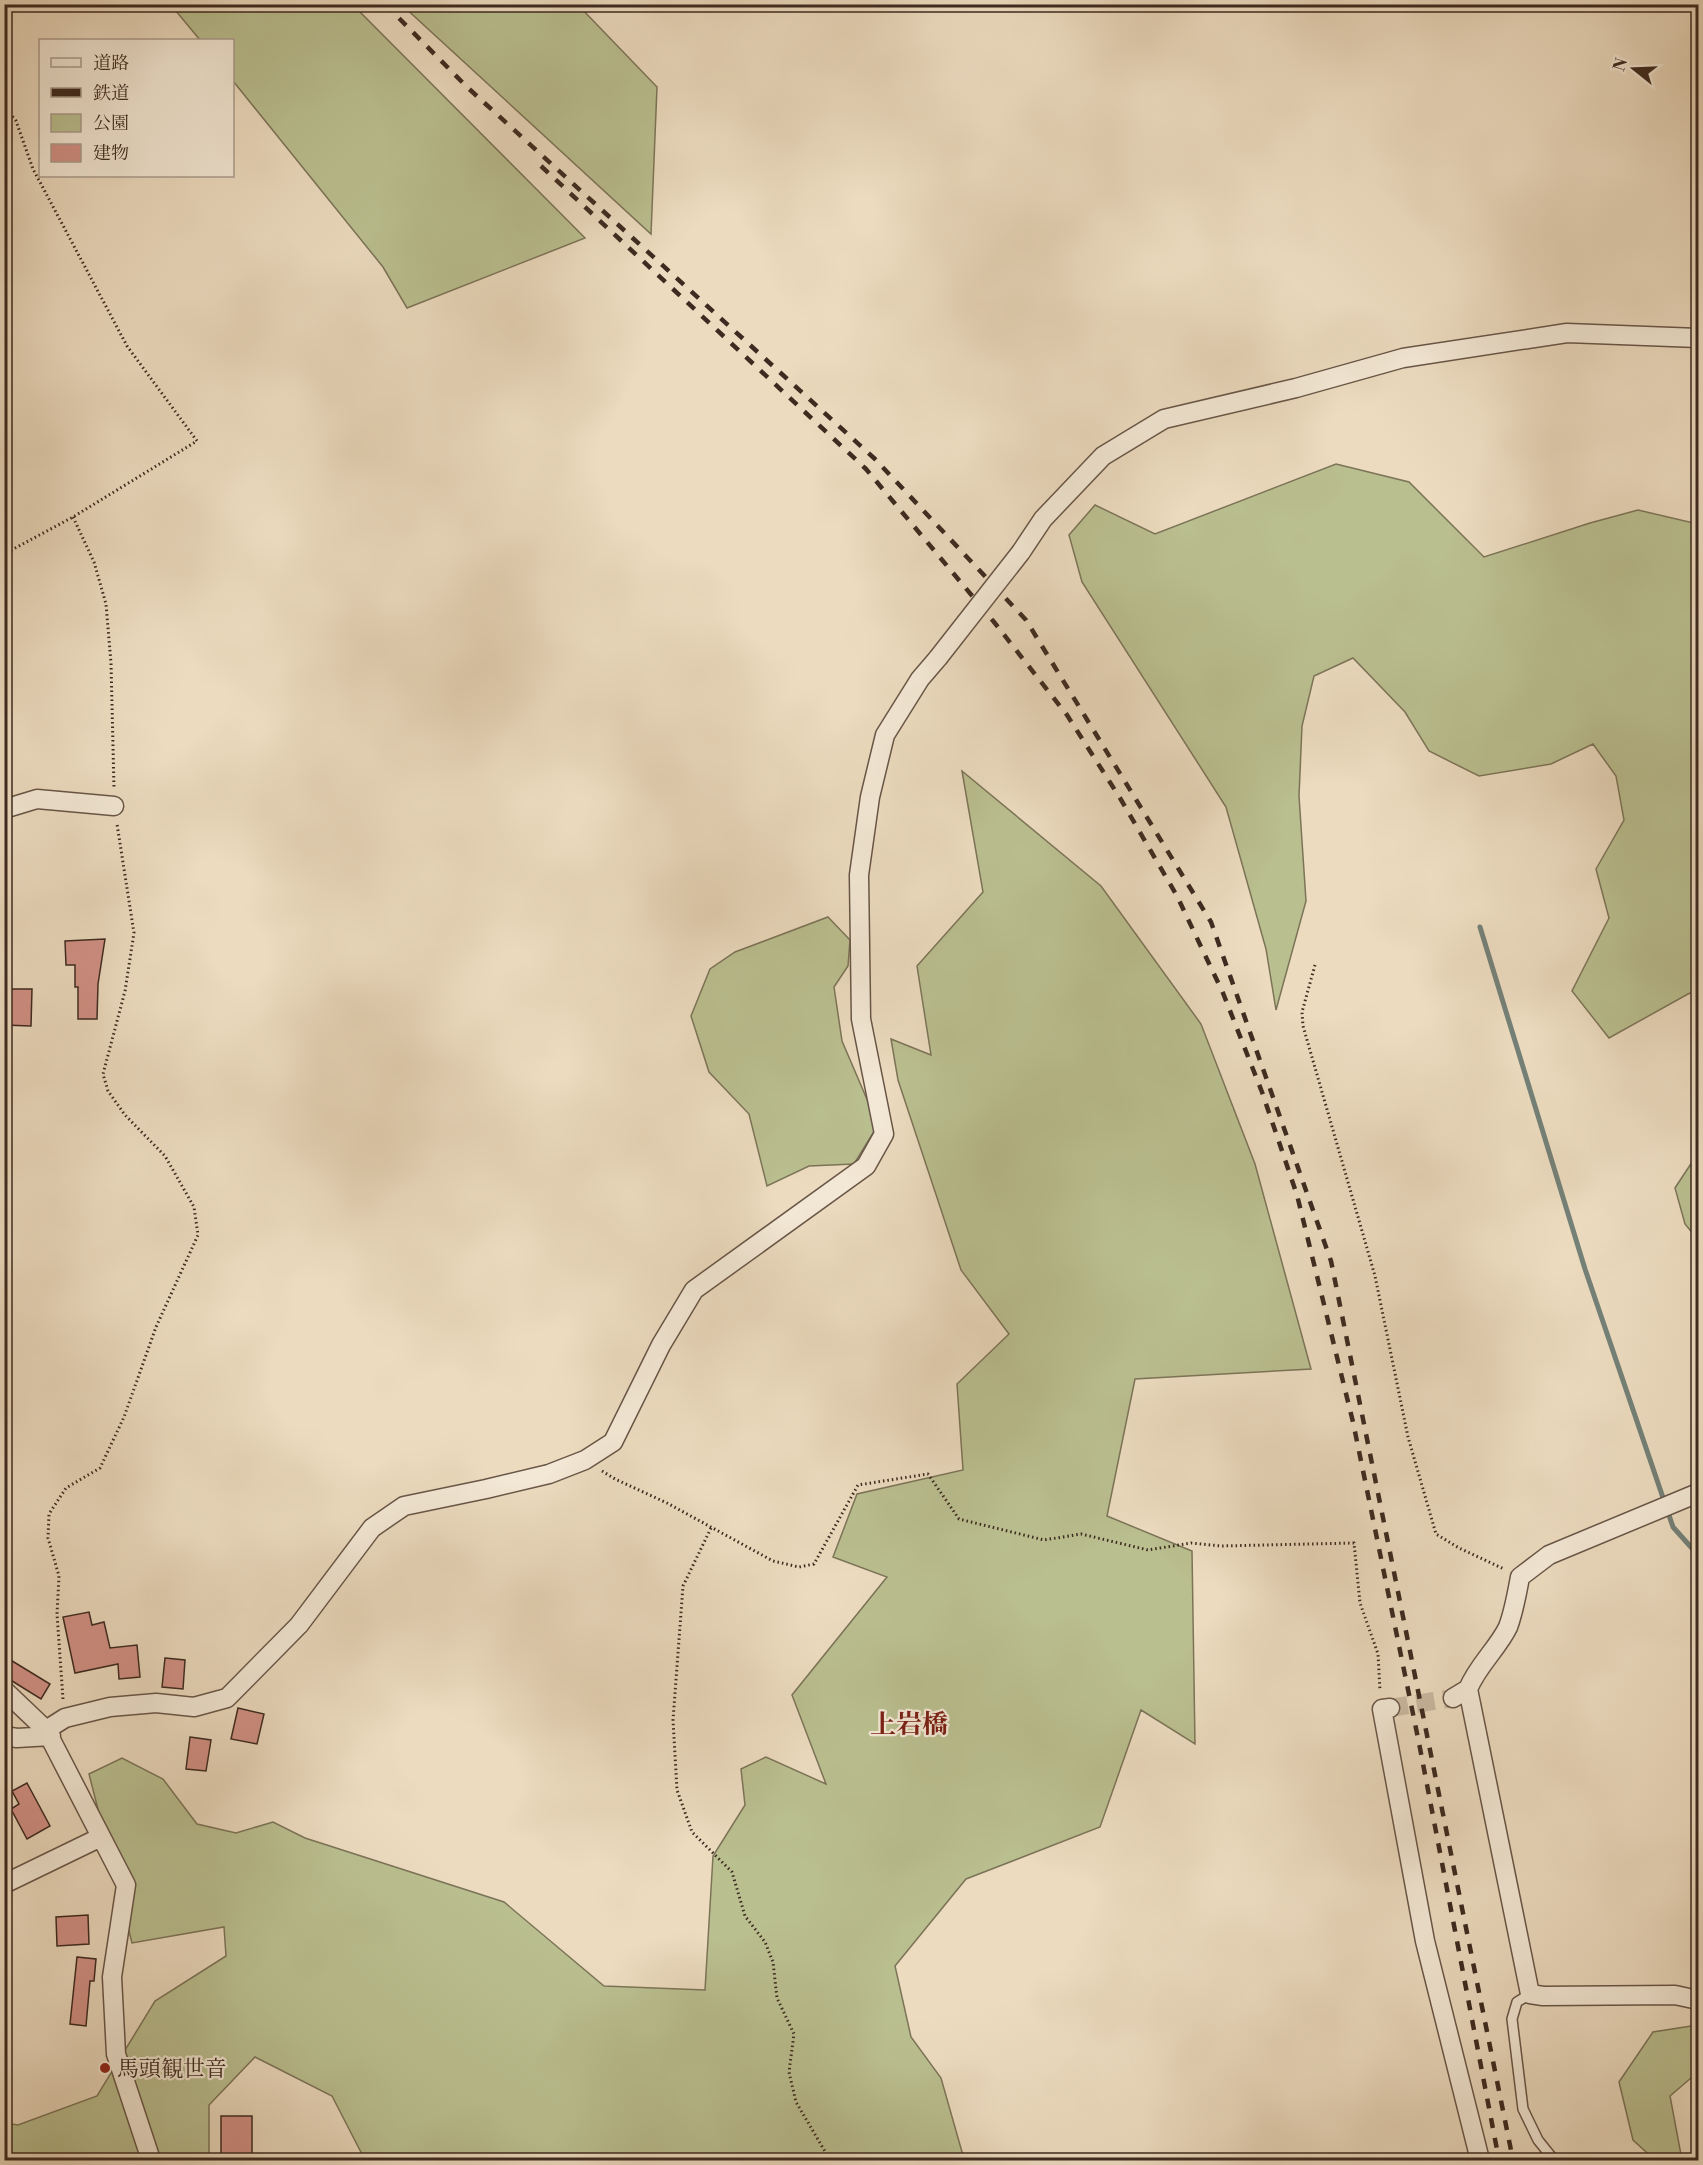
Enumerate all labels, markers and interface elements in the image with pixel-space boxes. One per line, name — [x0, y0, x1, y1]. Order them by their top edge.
legend — [39, 39, 234, 177]
north arrow — [1604, 39, 1664, 99]
text: 道路 — [93, 52, 129, 75]
text: N — [1609, 55, 1632, 74]
text: 鉄道 — [93, 82, 129, 105]
text: 公園 — [93, 112, 129, 135]
text: 建物 — [93, 142, 129, 165]
district label: 上岩橋 — [870, 1709, 948, 1741]
place label: 馬頭観世音 — [117, 2056, 227, 2083]
marker: 馬頭観世音 — [98, 2061, 112, 2075]

